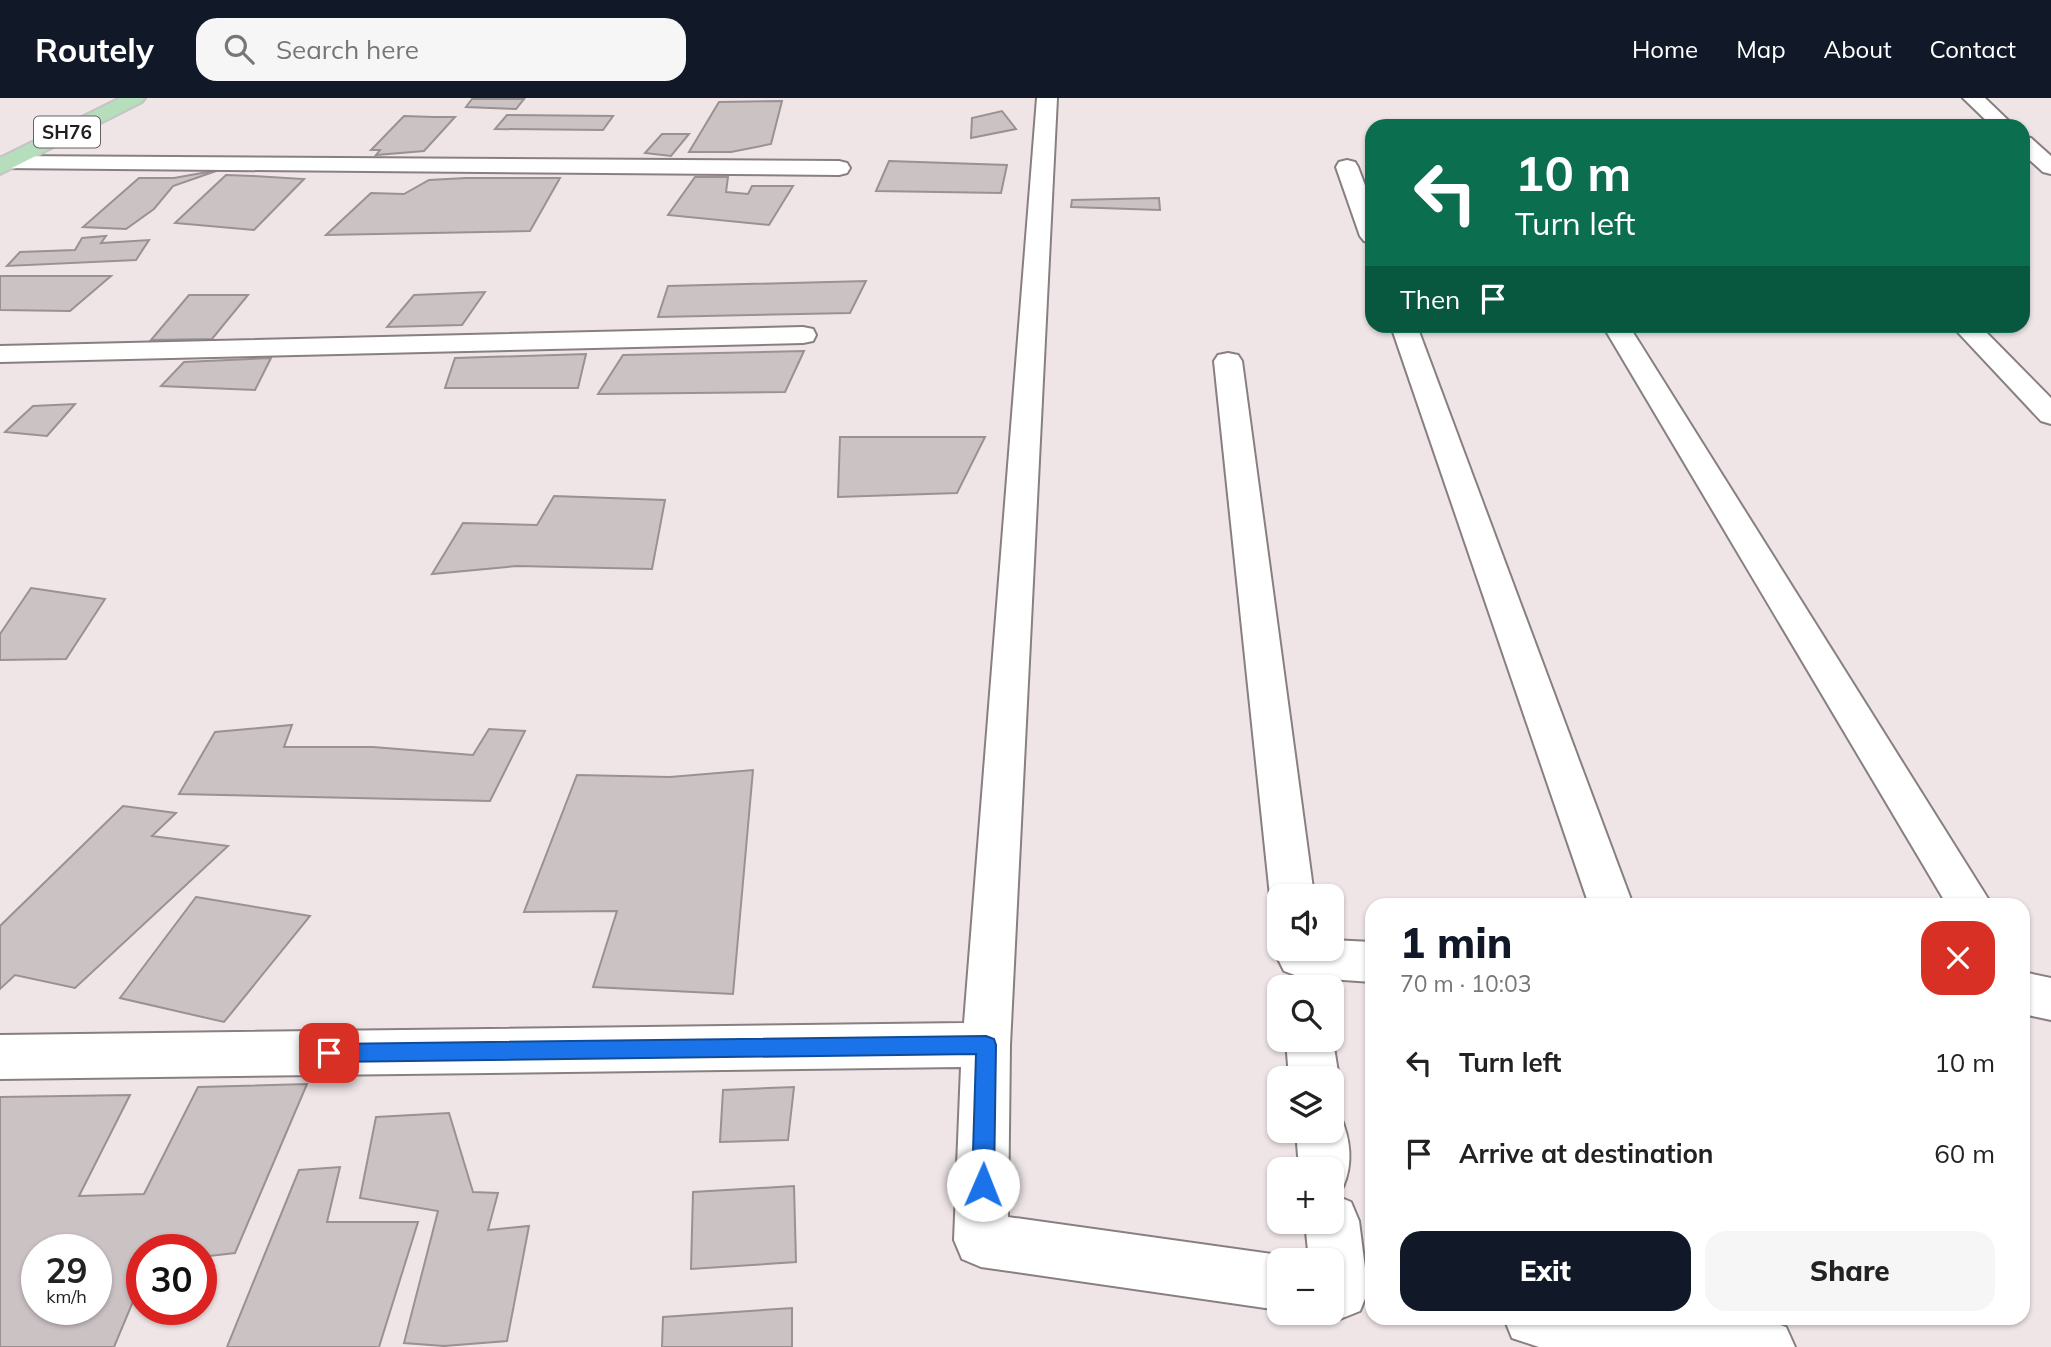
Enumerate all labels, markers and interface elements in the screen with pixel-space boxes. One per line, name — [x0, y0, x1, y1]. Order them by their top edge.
search box — [196, 18, 686, 81]
text: Routely — [35, 29, 154, 70]
icon: search — [220, 30, 258, 68]
text: Search here — [276, 33, 419, 66]
text: Home — [1632, 34, 1698, 64]
text: Map — [1736, 34, 1786, 64]
text: About — [1824, 34, 1892, 64]
text: Contact — [1930, 34, 2016, 64]
road number: SH76 — [34, 116, 100, 148]
text: 10 m — [1515, 142, 1631, 203]
icon: left — [1400, 147, 1491, 238]
text: Turn left — [1515, 203, 1635, 243]
icon: arrive — [1474, 280, 1512, 318]
text: Then — [1400, 283, 1460, 316]
map controls — [1267, 884, 1344, 1325]
button: sound — [1267, 884, 1344, 961]
text: 1 min — [1400, 916, 1513, 969]
button: close — [1921, 921, 1995, 995]
text: 70 m · 10:03 — [1400, 969, 1532, 998]
button: search — [1267, 975, 1344, 1052]
pin — [299, 1023, 359, 1083]
icon: arrive — [310, 1034, 348, 1072]
icon: left — [1400, 1044, 1438, 1082]
text: Turn left — [1459, 1046, 1561, 1079]
text: 10 m — [1934, 1046, 1995, 1079]
button: layers — [1267, 1066, 1344, 1143]
icon: arrive — [1400, 1135, 1438, 1173]
text: Arrive at destination — [1459, 1137, 1714, 1170]
text: 60 m — [1934, 1137, 1995, 1170]
position arrow — [946, 1148, 1020, 1222]
button: + — [1267, 1157, 1344, 1234]
button: Exit — [1400, 1231, 1691, 1311]
button: Share — [1705, 1231, 1995, 1311]
speed limit sign: 30 — [126, 1234, 217, 1325]
text: 29 — [45, 1248, 88, 1292]
button: − — [1267, 1248, 1344, 1325]
text: km/h — [46, 1285, 87, 1308]

